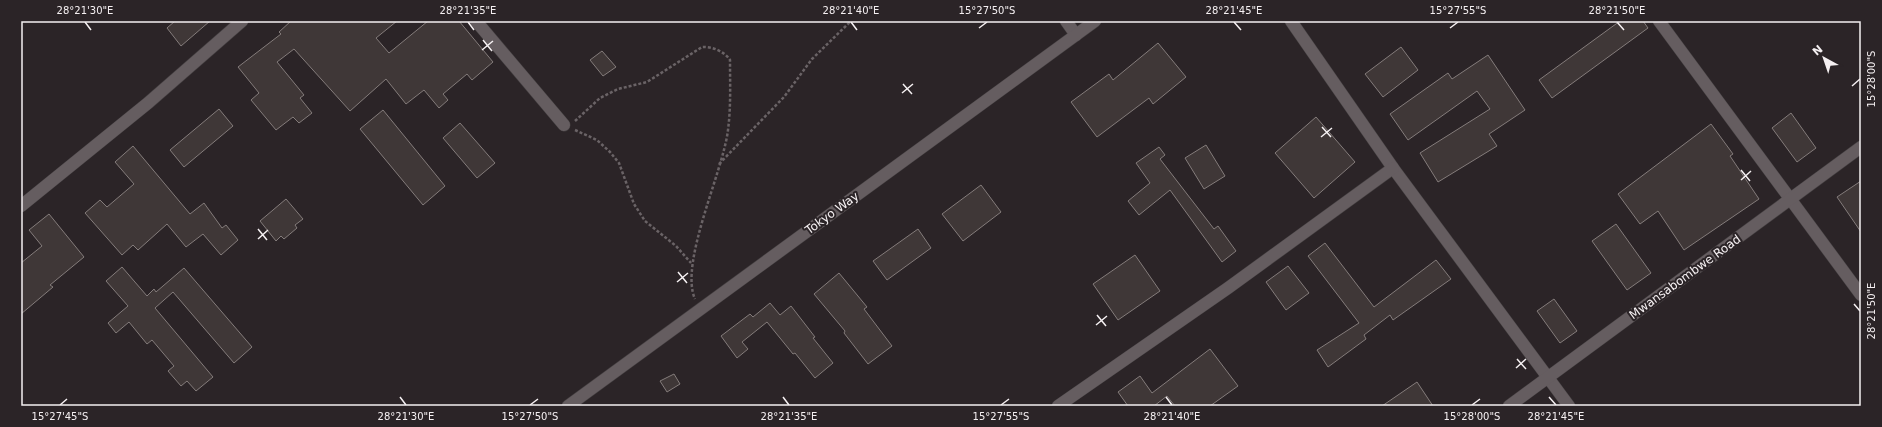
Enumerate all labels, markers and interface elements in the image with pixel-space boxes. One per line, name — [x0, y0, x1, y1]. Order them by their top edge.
text: 28°21'30"E — [57, 5, 113, 16]
text: 28°21'35"E — [440, 5, 496, 16]
text: 28°21'40"E — [823, 5, 879, 16]
text: 15°27'50"S — [959, 5, 1015, 16]
text: 28°21'45"E — [1206, 5, 1262, 16]
text: 15°27'55"S — [1430, 5, 1486, 16]
text: 28°21'50"E — [1589, 5, 1645, 16]
north arrow — [1804, 38, 1844, 78]
text: N — [1810, 43, 1826, 59]
text: 15°28'00"S — [1866, 51, 1877, 107]
street label: Tokyo Way — [802, 189, 862, 238]
street label: Mwansabombwe Road — [1627, 232, 1743, 322]
text: 28°21'50"E — [1866, 283, 1877, 339]
text: 15°27'45"S — [32, 411, 88, 422]
text: 28°21'30"E — [378, 411, 434, 422]
text: 15°27'50"S — [502, 411, 558, 422]
text: 28°21'35"E — [761, 411, 817, 422]
text: 15°27'55"S — [973, 411, 1029, 422]
text: 28°21'40"E — [1144, 411, 1200, 422]
text: 15°28'00"S — [1444, 411, 1500, 422]
text: 28°21'45"E — [1528, 411, 1584, 422]

